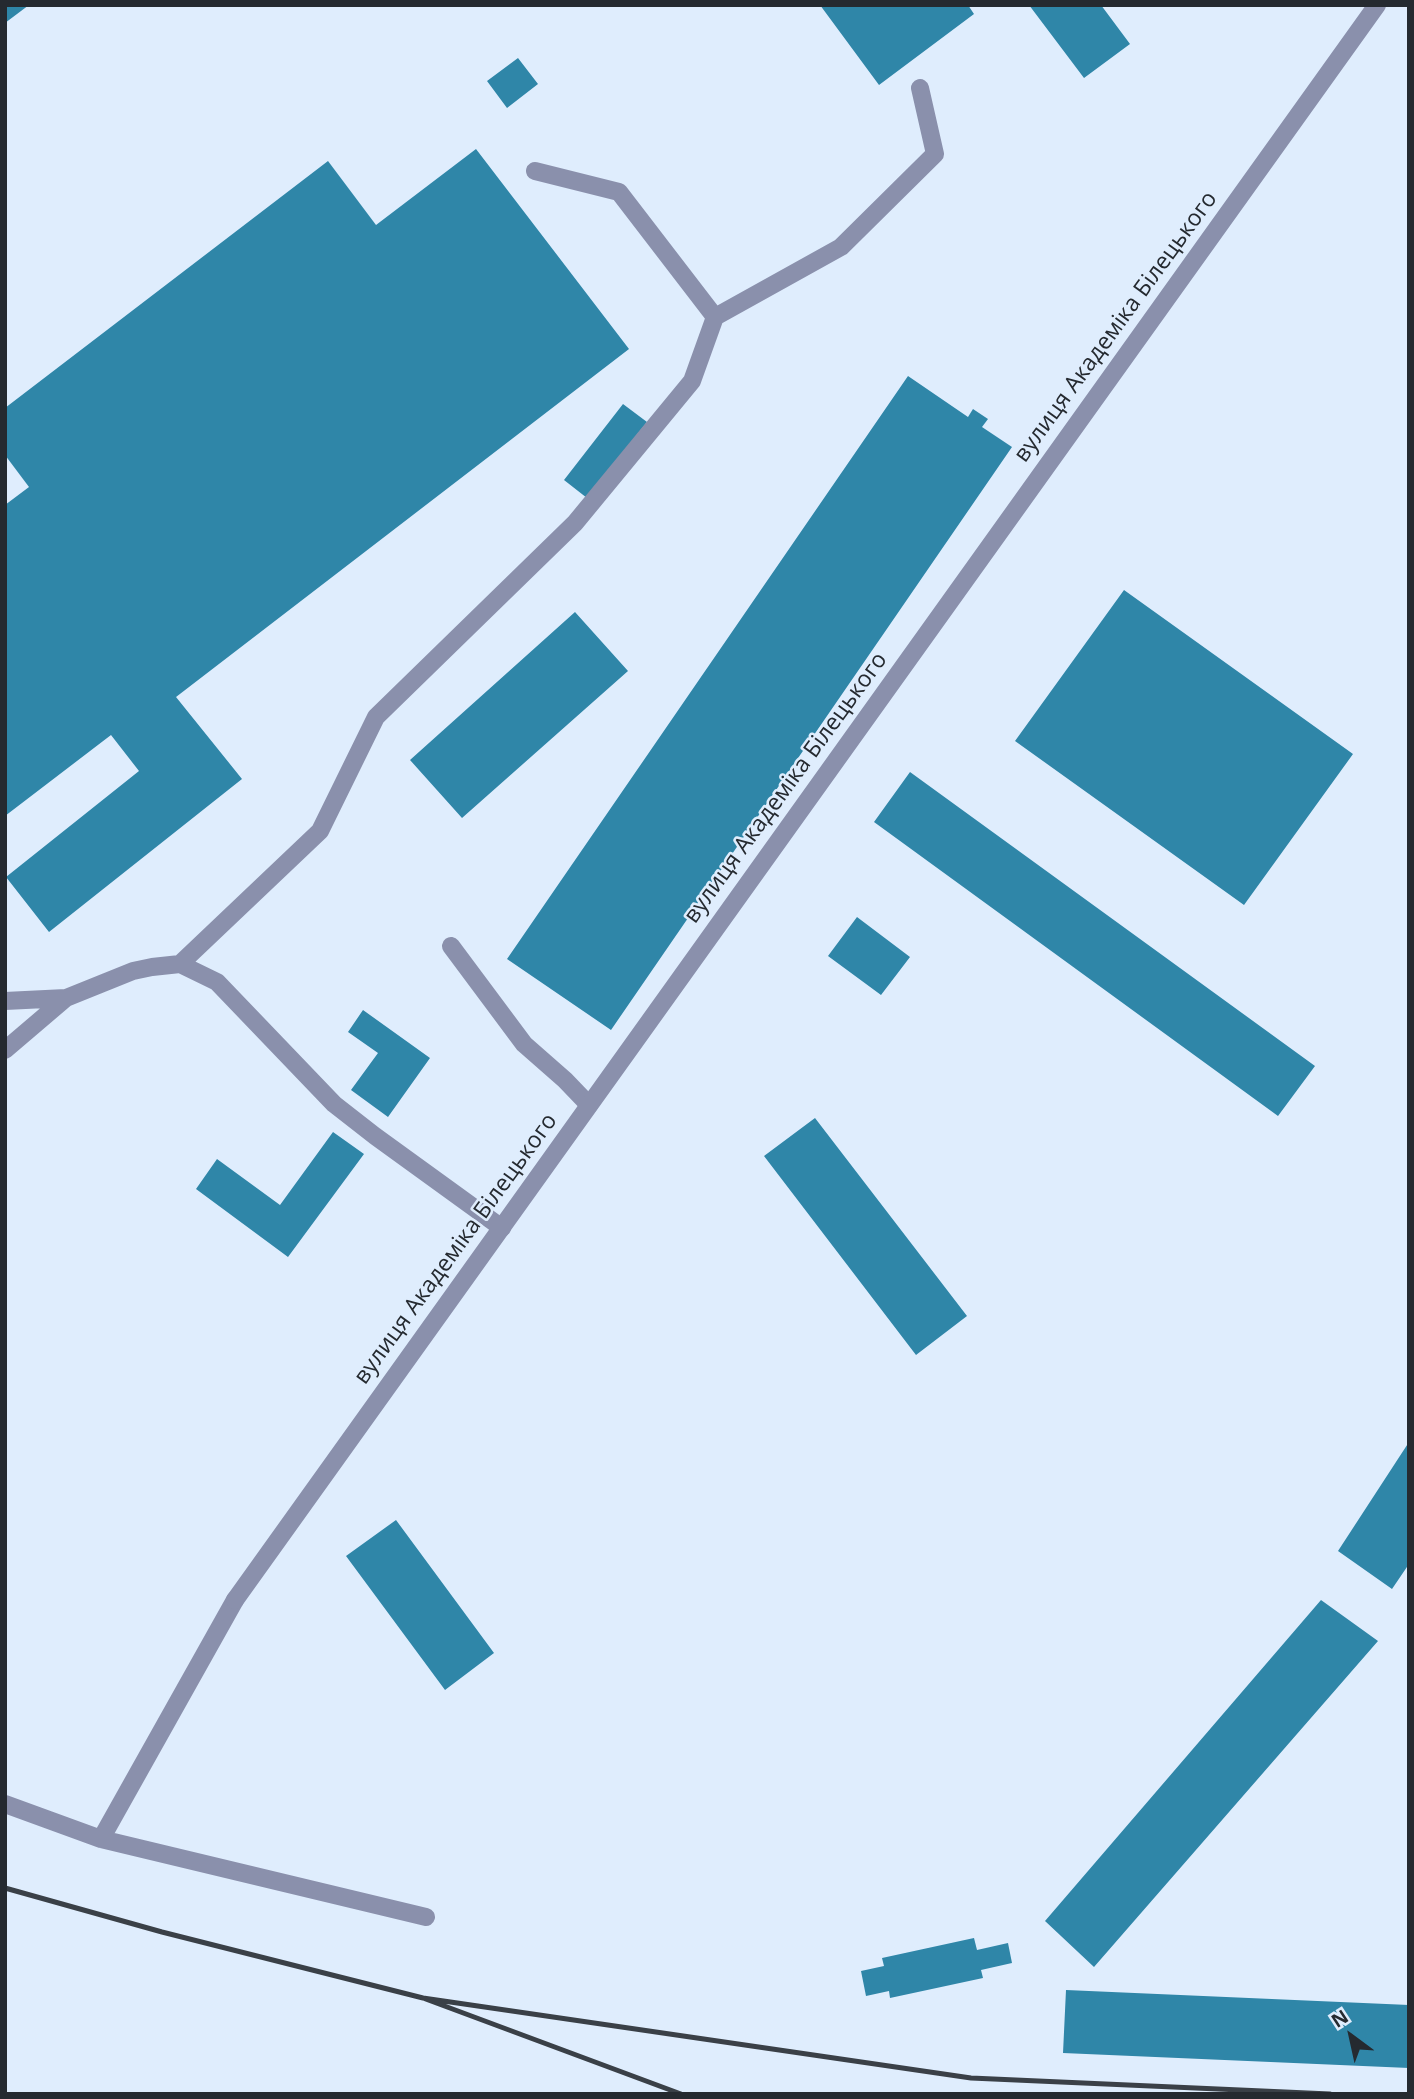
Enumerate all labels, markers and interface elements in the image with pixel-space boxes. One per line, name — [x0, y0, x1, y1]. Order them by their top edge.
street label: вулиця Академіка Білецького — [1009, 186, 1223, 468]
street label: вулиця Академіка Білецького — [679, 647, 893, 929]
street label: вулиця Академіка Білецького — [349, 1108, 563, 1390]
north arrow — [1316, 2001, 1386, 2071]
text: N — [1326, 2003, 1353, 2034]

